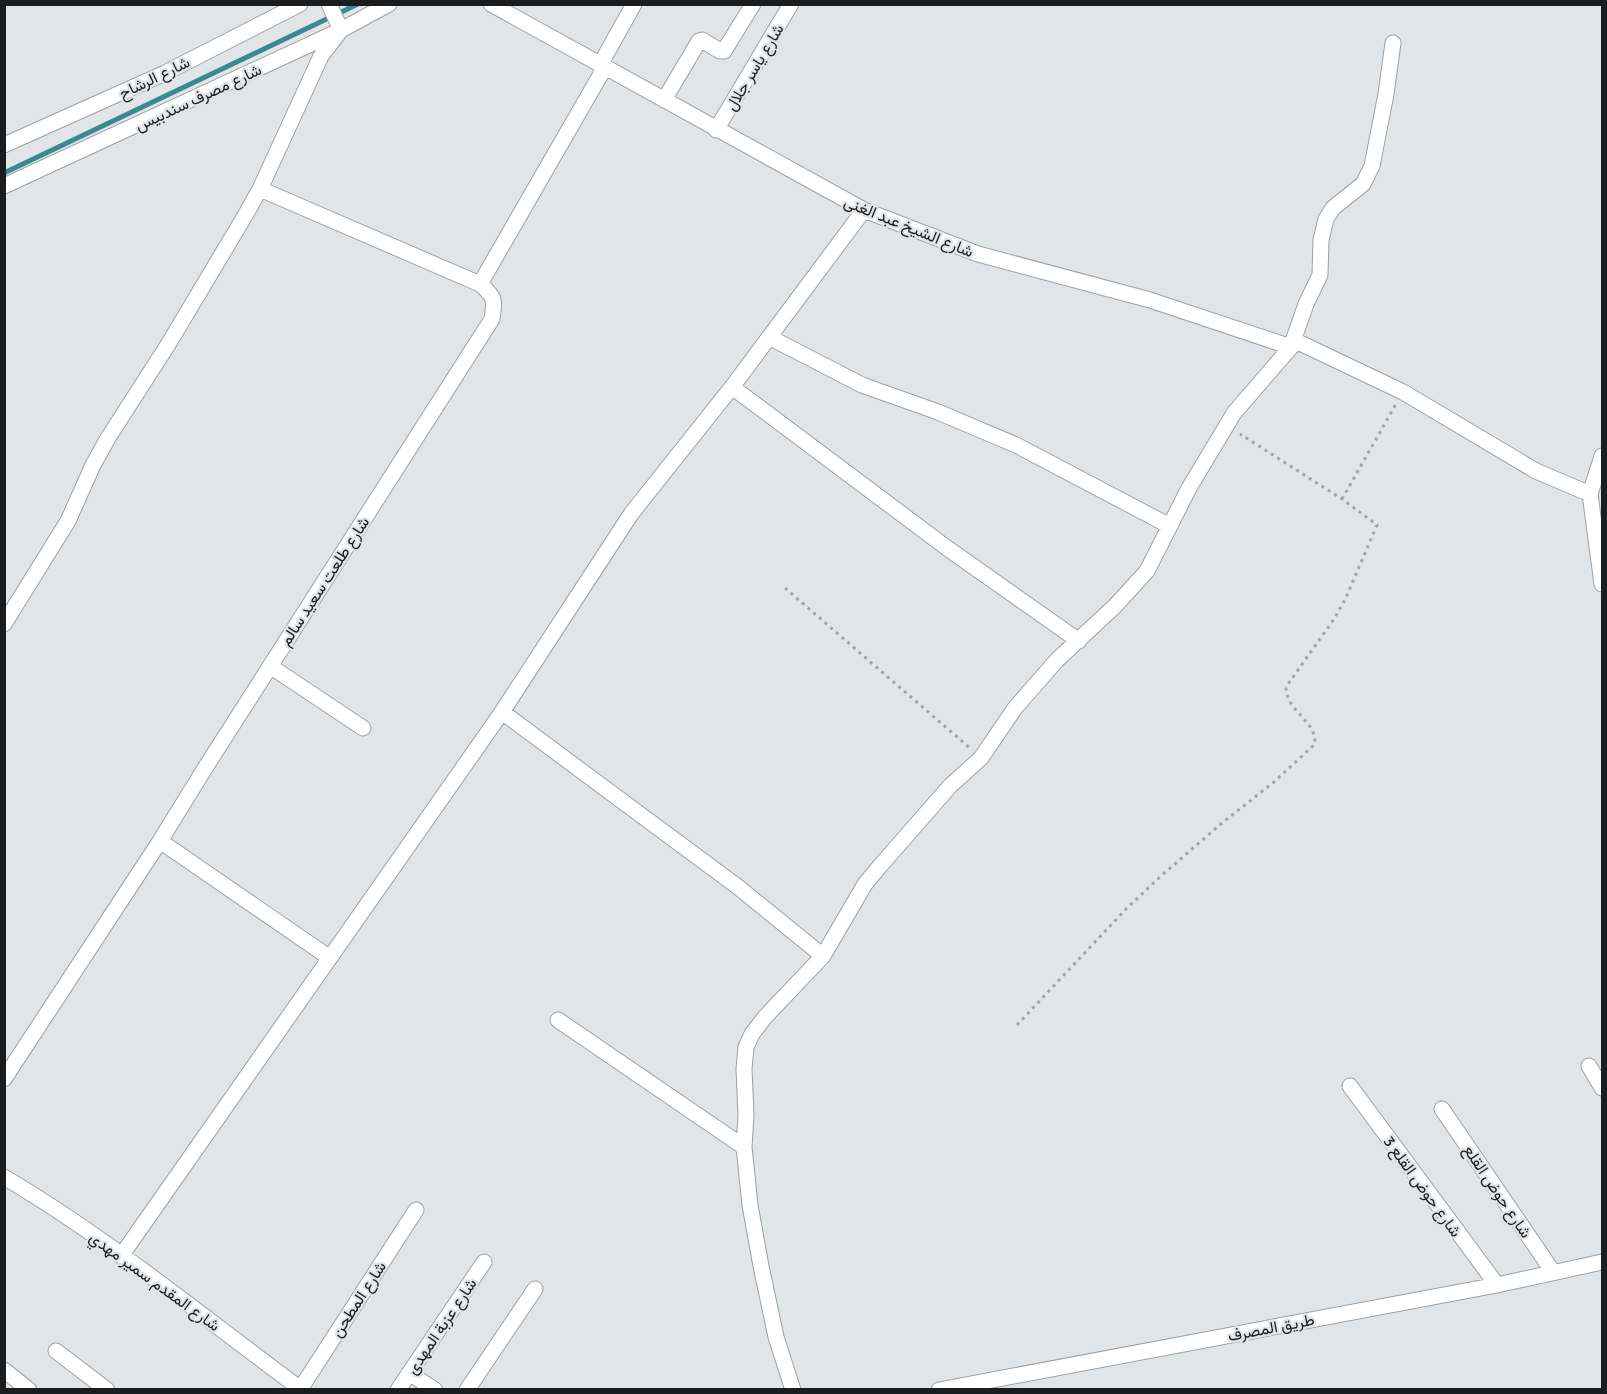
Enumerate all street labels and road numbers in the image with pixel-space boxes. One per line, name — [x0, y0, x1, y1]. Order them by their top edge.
street label: شارع ياسر جلال — [721, 20, 789, 115]
street label: شارع الرشاح — [116, 52, 194, 105]
street label: شارع مصرف سندبيس — [132, 60, 265, 137]
street label: شارع الشيخ عبد الغنى — [841, 192, 976, 263]
street label: شارع طلعت سعيد سالم — [276, 513, 375, 650]
street label: شارع حوض القلع 3 — [1378, 1132, 1466, 1242]
street label: شارع حوض القلع — [1458, 1141, 1536, 1242]
street label: شارع المقدم سمير مهدي — [83, 1228, 224, 1338]
street label: شارع المطحن — [327, 1258, 392, 1342]
street label: شارع عزبة المهدى — [402, 1275, 482, 1379]
street label: طريق المصرف — [1226, 1310, 1316, 1346]

